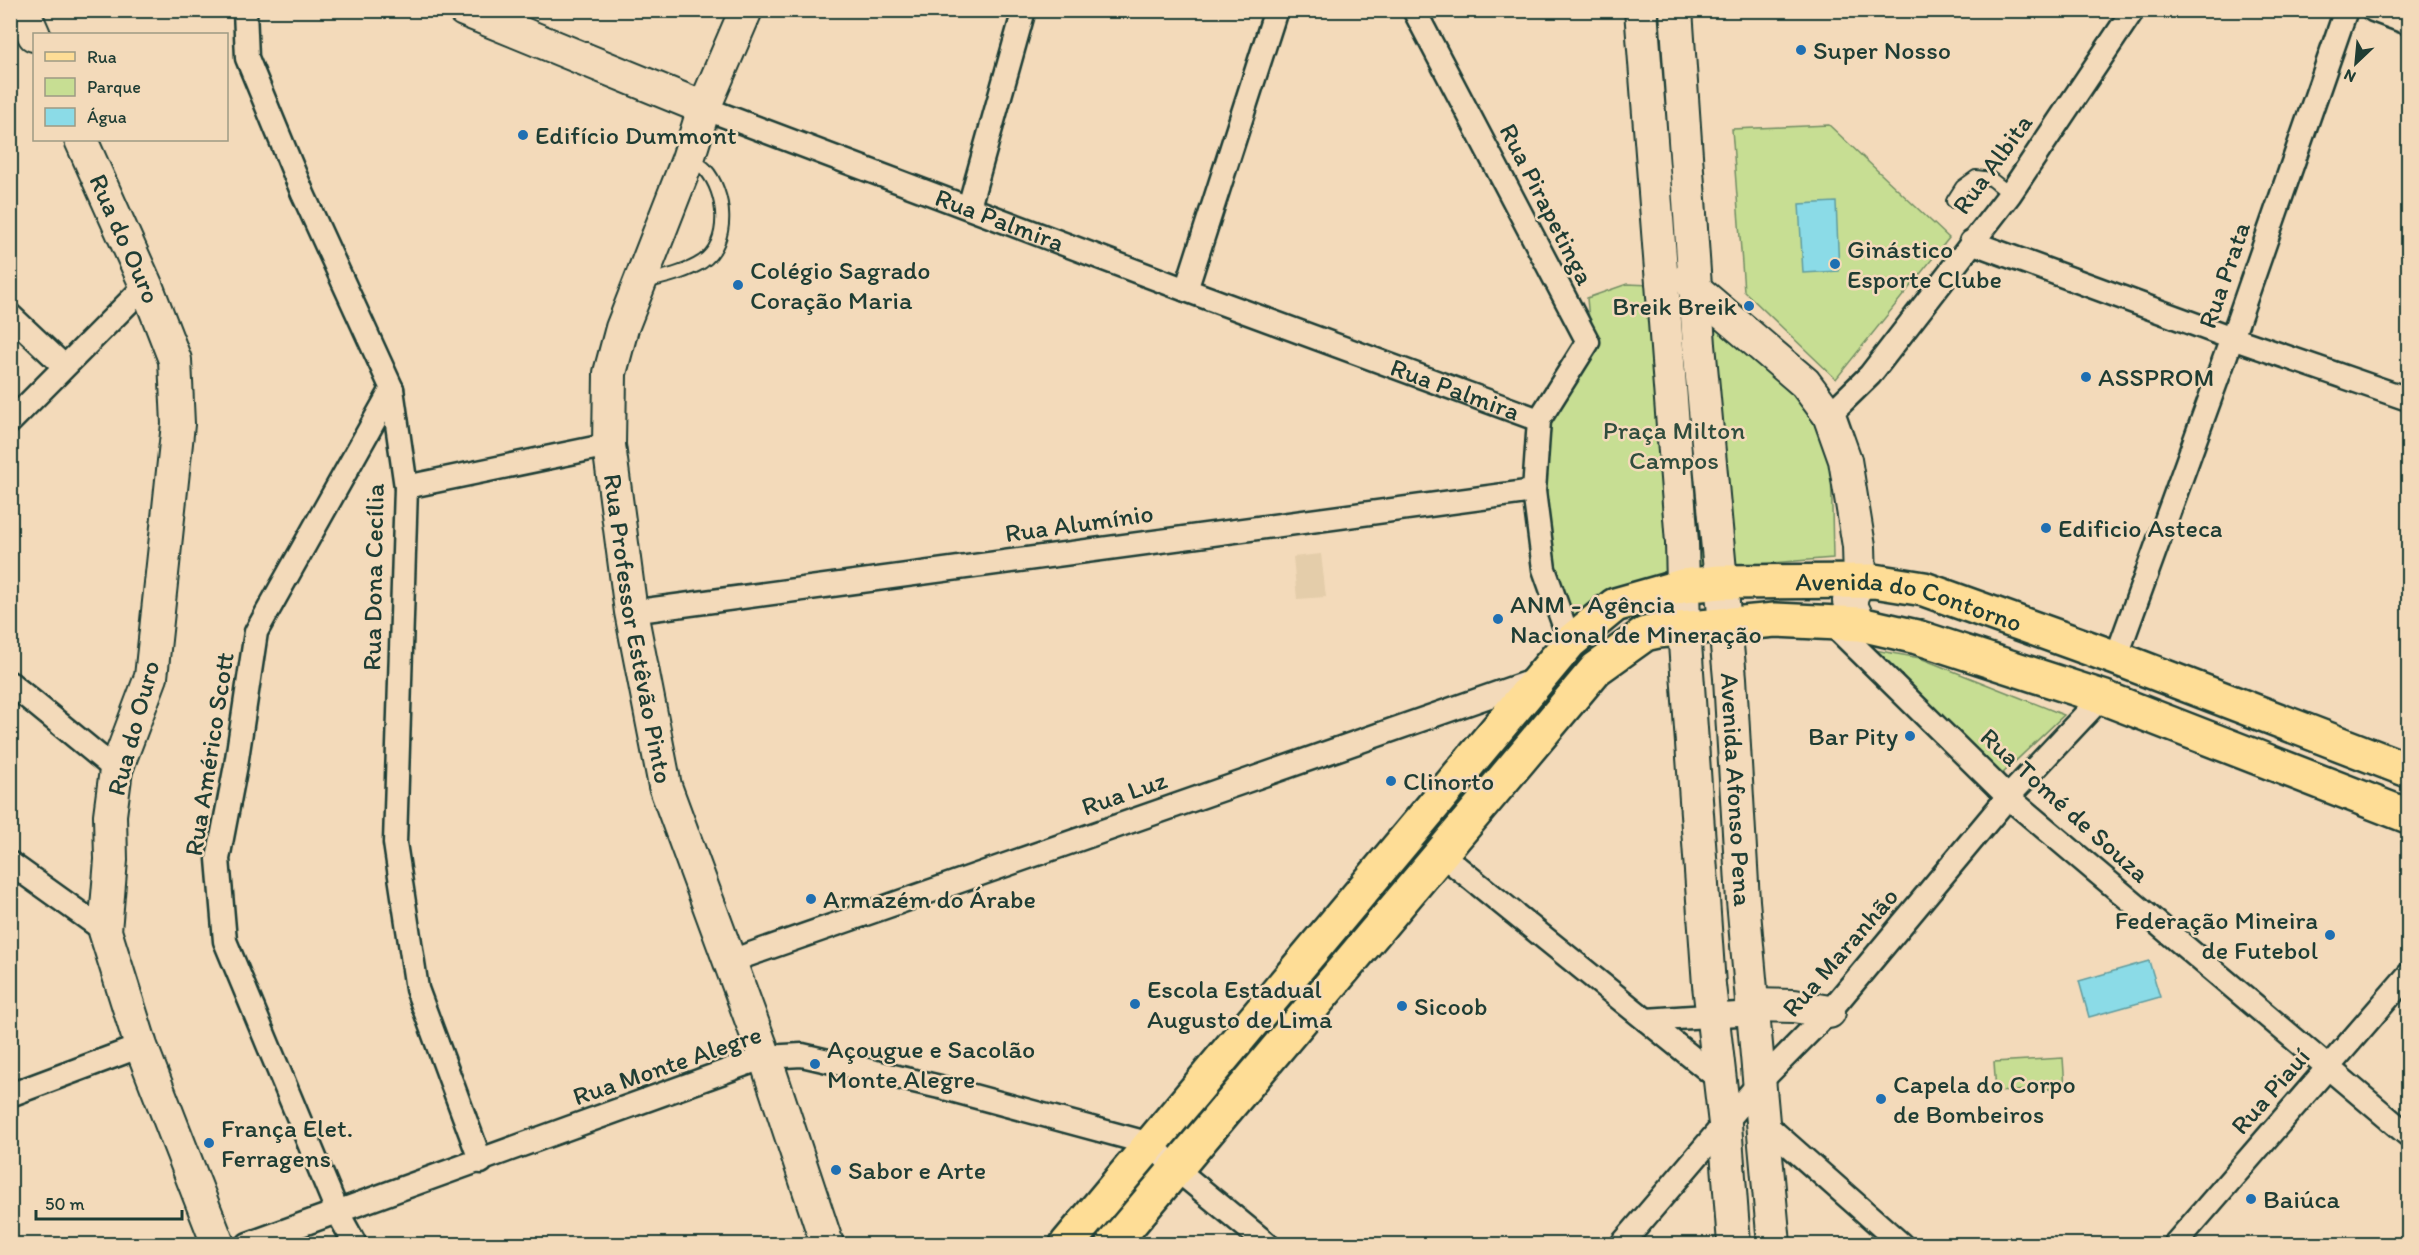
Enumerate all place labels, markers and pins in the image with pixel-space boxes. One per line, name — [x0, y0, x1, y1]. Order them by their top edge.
place label: Super Nosso — [1813, 34, 1951, 66]
marker: Super Nosso — [1794, 43, 1808, 57]
place label: Edifício Dummont — [535, 119, 737, 151]
marker: Edifício Dummont — [516, 128, 530, 142]
place label: Ginástico Esporte Clube — [1847, 233, 2002, 295]
place label: Colégio Sagrado Coração Maria — [750, 254, 930, 316]
marker: Ginástico Esporte Clube — [1828, 257, 1842, 271]
marker: Colégio Sagrado Coração Maria — [731, 278, 745, 292]
place label: Breik Breik — [1612, 290, 1738, 322]
marker: Breik Breik — [1742, 299, 1756, 313]
place label: ASSPROM — [2098, 361, 2215, 393]
marker: ASSPROM — [2079, 370, 2093, 384]
place label: Edificio Asteca — [2058, 512, 2223, 544]
marker: Edificio Asteca — [2039, 521, 2053, 535]
place label: ANM - Agência Nacional de Mineração — [1510, 588, 1762, 650]
marker: ANM - Agência Nacional de Mineração — [1491, 612, 1505, 626]
place label: Bar Pity — [1808, 720, 1898, 752]
marker: Bar Pity — [1903, 729, 1917, 743]
place label: Clinorto — [1403, 765, 1494, 797]
marker: Clinorto — [1384, 774, 1398, 788]
place label: Armazém do Árabe — [823, 883, 1036, 915]
marker: Armazém do Árabe — [804, 892, 818, 906]
place label: Federação Mineira de Futebol — [2115, 904, 2318, 966]
marker: Federação Mineira de Futebol — [2323, 928, 2337, 942]
place label: Escola Estadual Augusto de Lima — [1147, 973, 1333, 1035]
place label: Sicoob — [1414, 990, 1487, 1022]
marker: Escola Estadual Augusto de Lima — [1128, 997, 1142, 1011]
marker: Sicoob — [1395, 999, 1409, 1013]
place label: Açougue e Sacolão Monte Alegre — [827, 1033, 1035, 1095]
marker: Açougue e Sacolão Monte Alegre — [808, 1057, 822, 1071]
place label: Capela do Corpo de Bombeiros — [1893, 1068, 2076, 1130]
marker: Capela do Corpo de Bombeiros — [1874, 1092, 1888, 1106]
place label: França Elet. Ferragens — [221, 1112, 353, 1174]
marker: França Elet. Ferragens — [202, 1136, 216, 1150]
place label: Sabor e Arte — [848, 1154, 986, 1186]
marker: Sabor e Arte — [829, 1163, 843, 1177]
place label: Baiúca — [2263, 1183, 2341, 1215]
marker: Baiúca — [2244, 1192, 2258, 1206]

